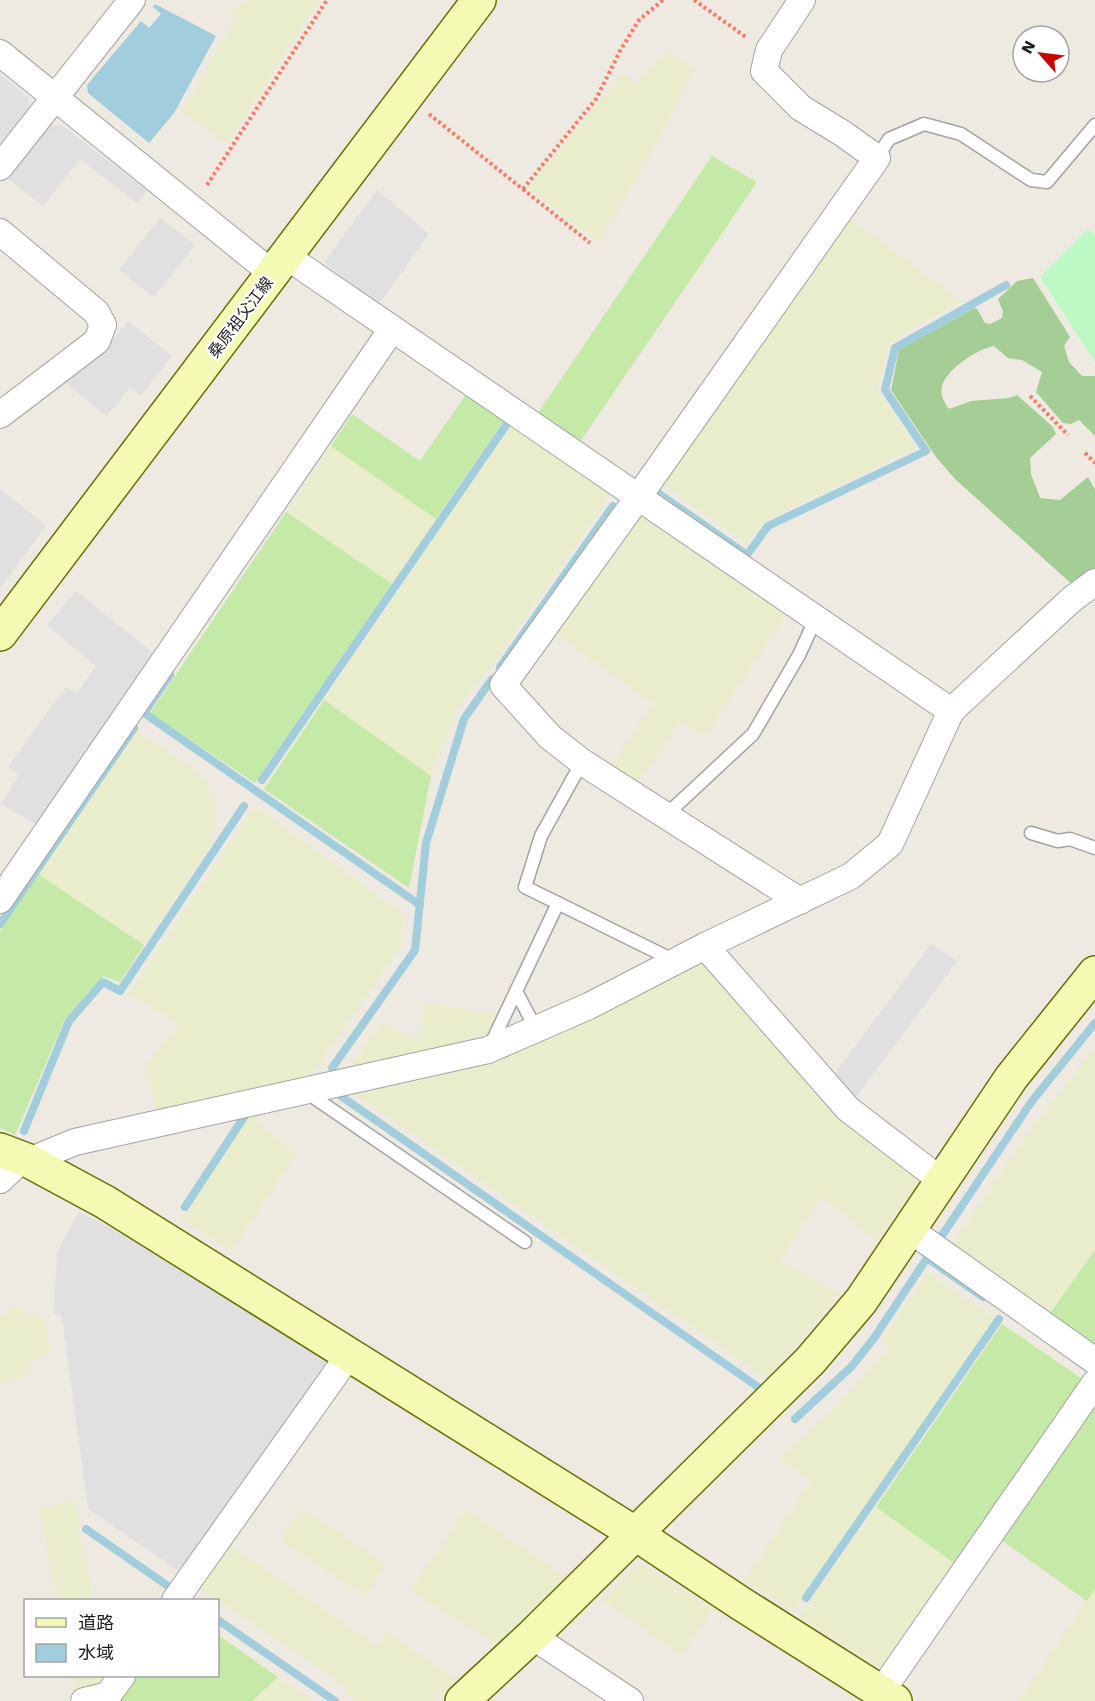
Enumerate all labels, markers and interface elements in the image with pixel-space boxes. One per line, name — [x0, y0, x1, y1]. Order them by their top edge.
north arrow — [1011, 24, 1071, 84]
text: N — [1017, 37, 1039, 57]
street label: 桑原祖父江線 — [204, 273, 277, 361]
legend — [24, 1599, 219, 1677]
text: 道路 — [78, 1612, 114, 1633]
text: 水域 — [78, 1642, 114, 1663]

